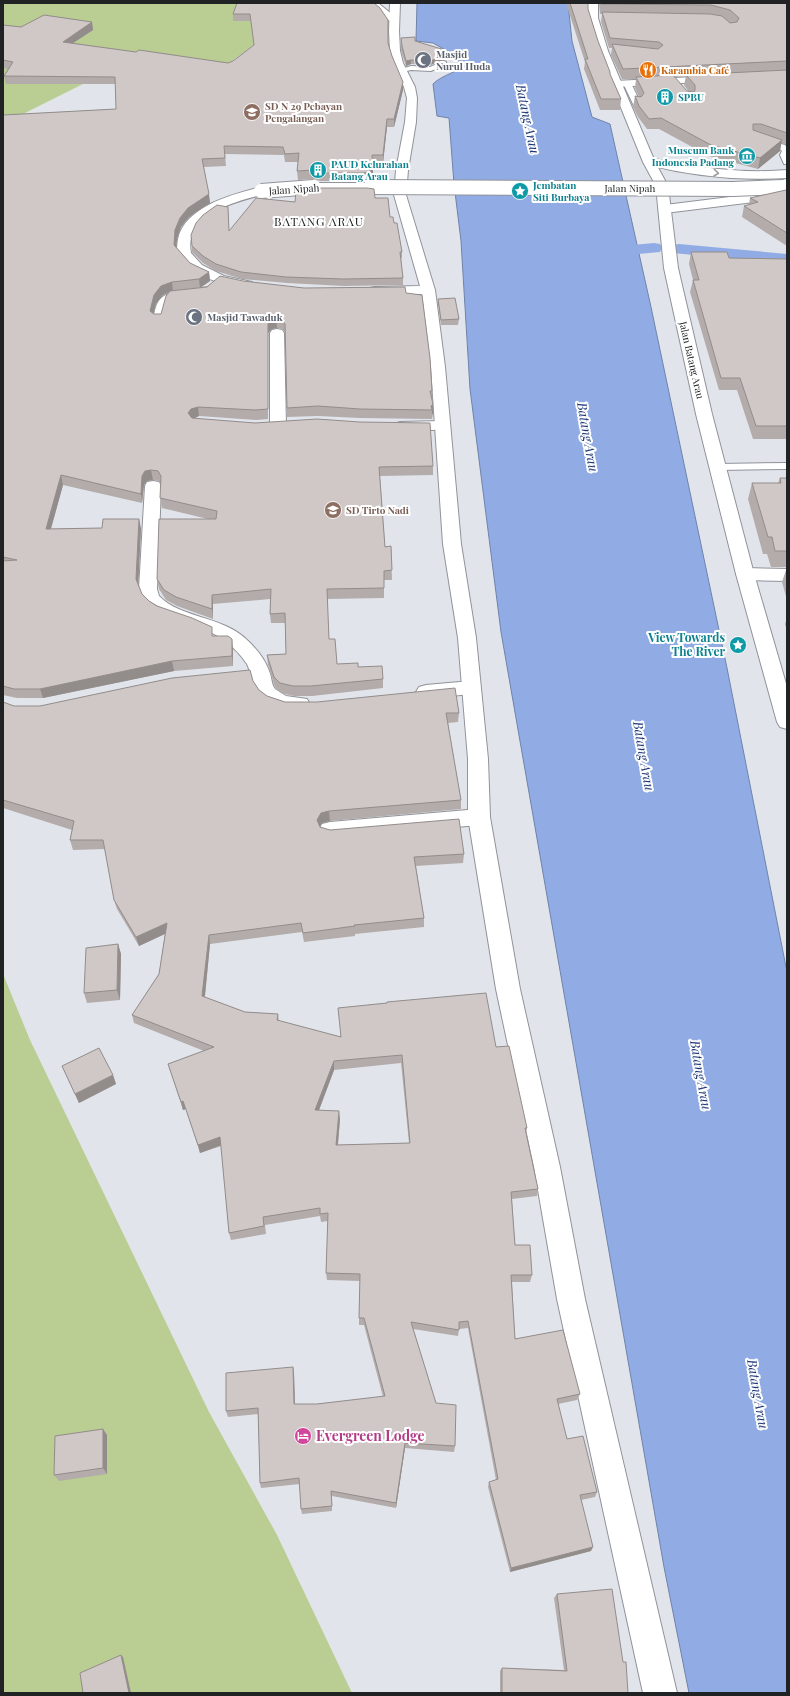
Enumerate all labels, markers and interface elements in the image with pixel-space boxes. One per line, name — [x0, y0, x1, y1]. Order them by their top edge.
place label: Masjid Nurul Huda — [436, 47, 491, 73]
mosque icon: Masjid Nurul Huda — [413, 50, 433, 70]
restaurant icon: Karambia Café — [638, 60, 658, 80]
place label: Karambia Café — [661, 63, 729, 77]
water label: Batang Arau — [513, 82, 544, 155]
building icon: SPBU — [655, 87, 675, 107]
place label: SPBU — [678, 90, 704, 104]
place label: SD N 29 Pebayan Pengalangan — [265, 99, 343, 125]
school or university icon: SD N 29 Pebayan Pengalangan — [242, 102, 262, 122]
place label: Museum Bank Indonesia Padang — [652, 143, 734, 169]
museum icon: Museum Bank Indonesia Padang — [737, 146, 757, 166]
place label: PAUD Kelurahan Batang Arau — [331, 157, 410, 183]
building icon: PAUD Kelurahan Batang Arau — [308, 160, 328, 180]
one-way arrow — [713, 168, 719, 177]
place label: Jembatan Siti Burbaya — [532, 178, 590, 204]
street label: Jalan Nipah — [267, 180, 320, 198]
place icon: Jembatan Siti Burbaya — [510, 181, 530, 201]
street label: Jalan Nipah — [604, 181, 656, 195]
district label: BATANG ARAU — [274, 213, 364, 229]
mosque icon: Masjid Tawaduk — [184, 307, 204, 327]
place label: Masjid Tawaduk — [207, 310, 283, 324]
street label: Jalan Batang Arau — [676, 319, 708, 400]
water label: Batang Arau — [574, 400, 603, 473]
school or university icon: SD Tirto Nadi — [323, 500, 343, 520]
place label: SD Tirto Nadi — [346, 503, 409, 517]
place label: View Towards The River — [647, 629, 725, 659]
place icon: View Towards The River — [728, 635, 748, 655]
water label: Batang Arau — [630, 719, 659, 792]
water label: Batang Arau — [687, 1038, 716, 1111]
water label: Batang Arau — [744, 1357, 773, 1430]
hotel icon: Evergreen Lodge — [293, 1426, 313, 1446]
place label: Evergreen Lodge — [316, 1426, 425, 1445]

